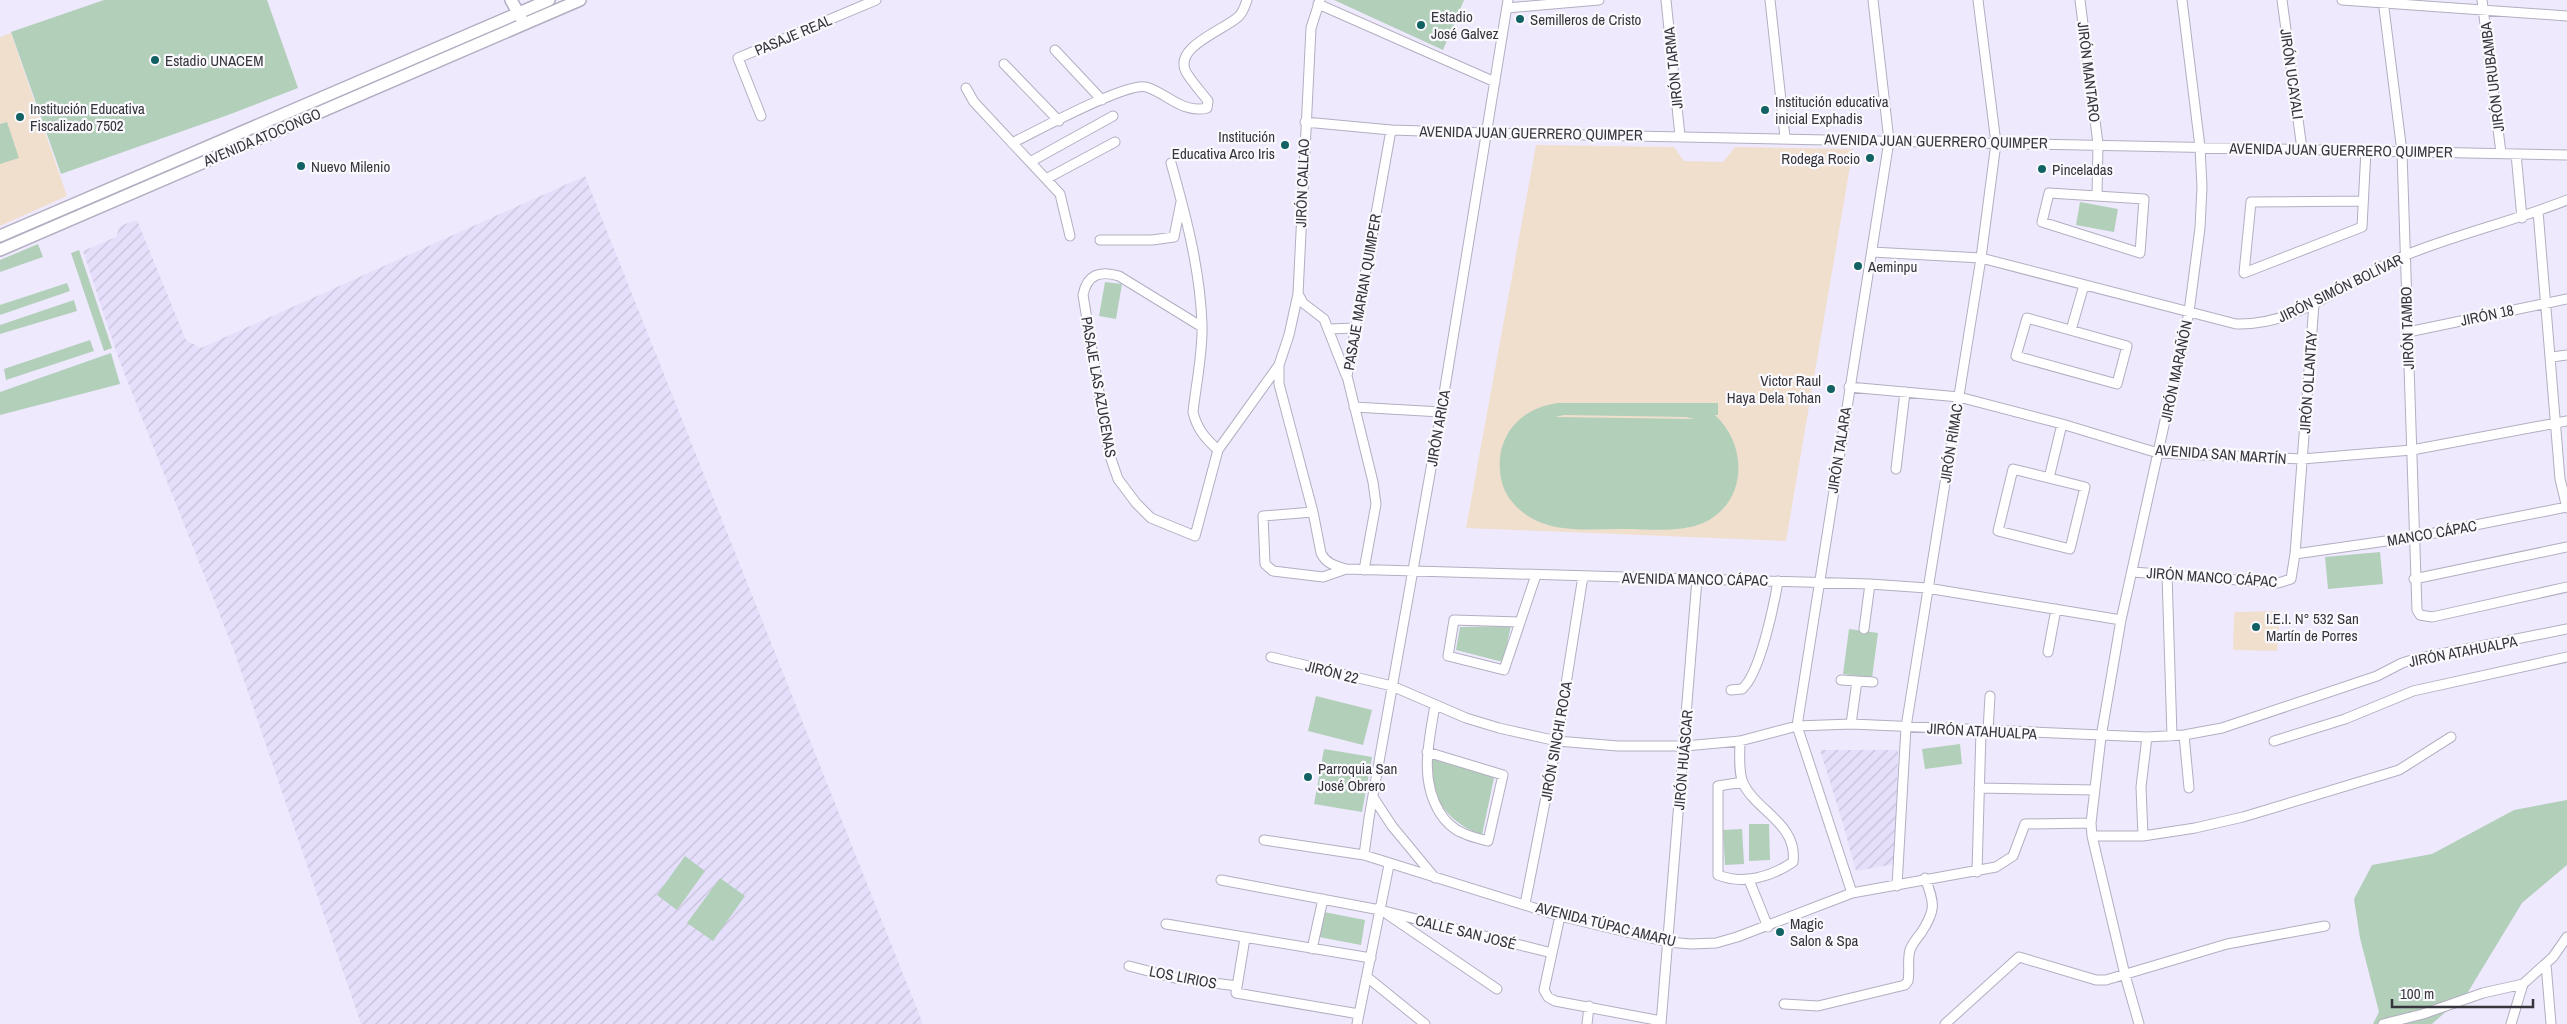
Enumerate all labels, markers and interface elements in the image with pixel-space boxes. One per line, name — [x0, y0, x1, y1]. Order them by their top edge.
place label: Estadio José Galvez — [1431, 6, 1499, 44]
street label: PASAJE REAL — [751, 9, 835, 61]
place label: Semilleros de Cristo — [1530, 9, 1642, 30]
marker: Semilleros de Cristo — [1514, 13, 1526, 25]
marker: Estadio José Galvez — [1415, 19, 1427, 31]
street label: JIRÓN URUBAMBA — [2475, 20, 2509, 133]
street label: JIRÓN MANTARO — [2072, 21, 2106, 123]
street label: JIRÓN TARMA — [1658, 25, 1688, 110]
street label: JIRÓN UCAYALI — [2275, 27, 2309, 121]
place label: Estadio UNACEM — [165, 50, 263, 71]
marker: Estadio UNACEM — [149, 54, 161, 66]
place label: Institución educativa inicial Exphadis — [1775, 91, 1889, 129]
place label: Institución Educativa Fiscalizado 7502 — [30, 98, 145, 136]
street label: AVENIDA ATOCONGO — [199, 103, 324, 172]
marker: Institución educativa inicial Exphadis — [1759, 104, 1771, 116]
marker: Institución Educativa Fiscalizado 7502 — [14, 111, 26, 123]
street label: AVENIDA JUAN GUERRERO QUIMPER — [1418, 121, 1643, 145]
place label: Institución Educativa Arco Iris — [1172, 126, 1275, 164]
street label: AVENIDA JUAN GUERRERO QUIMPER — [1823, 129, 2048, 153]
street label: JIRÓN CALLAO — [1290, 138, 1314, 228]
street label: AVENIDA JUAN GUERRERO QUIMPER — [2228, 138, 2453, 162]
marker: Institución Educativa Arco Iris — [1279, 139, 1291, 151]
place label: Rodega Rocio — [1781, 148, 1860, 169]
marker: Rodega Rocio — [1864, 152, 1876, 164]
place label: Nuevo Milenio — [311, 156, 390, 177]
place label: Pinceladas — [2052, 159, 2113, 180]
marker: Nuevo Milenio — [295, 160, 307, 172]
marker: Pinceladas — [2036, 163, 2048, 175]
street label: PASAJE MARIAN QUIMPER — [1338, 212, 1386, 372]
street label: JIRÓN SIMÓN BOLÍVAR — [2274, 249, 2406, 327]
place label: Aeminpu — [1867, 256, 1917, 277]
marker: Aeminpu — [1852, 260, 1864, 272]
street label: JIRÓN TAMBO — [2395, 286, 2419, 370]
street label: JIRÓN 18 — [2458, 299, 2516, 331]
street label: PASAJE LAS AZUCENAS — [1076, 315, 1122, 459]
street label: JIRÓN MARAÑÓN — [2155, 318, 2197, 424]
street label: JIRÓN OLLANTAY — [2294, 329, 2322, 434]
place label: Victor Raul Haya Dela Tohan — [1727, 370, 1821, 408]
marker: Victor Raul Haya Dela Tohan — [1825, 383, 1837, 395]
street label: JIRÓN ARICA — [1421, 387, 1455, 468]
street label: JIRÓN RÍMAC — [1934, 402, 1968, 484]
street label: JIRÓN TALARA — [1822, 405, 1856, 495]
street label: AVENIDA SAN MARTÍN — [2154, 439, 2287, 469]
street label: MANCO CÁPAC — [2386, 515, 2479, 551]
street label: JIRÓN MANCO CÁPAC — [2146, 562, 2278, 592]
street label: AVENIDA MANCO CÁPAC — [1621, 567, 1769, 591]
place label: I.E.I. N° 532 San Martín de Porres — [2266, 608, 2359, 646]
marker: I.E.I. N° 532 San Martín de Porres — [2250, 621, 2262, 633]
street label: JIRÓN ATAHUALPA — [2407, 630, 2520, 672]
street label: JIRÓN 22 — [1303, 655, 1361, 689]
street label: JIRÓN SINCHI ROCA — [1535, 679, 1577, 802]
street label: JIRÓN HUÁSCAR — [1668, 709, 1698, 811]
street label: JIRÓN ATAHUALPA — [1926, 718, 2038, 744]
place label: Parroquia San José Obrero — [1318, 758, 1397, 796]
marker: Parroquia San José Obrero — [1302, 771, 1314, 783]
street label: AVENIDA TÚPAC AMARU — [1533, 896, 1678, 952]
street label: CALLE SAN JOSÉ — [1413, 909, 1519, 955]
place label: Magic Salon & Spa — [1790, 913, 1859, 951]
marker: Magic Salon & Spa — [1774, 926, 1786, 938]
street label: LOS LIRIOS — [1147, 960, 1219, 994]
scale bar — [2392, 976, 2533, 1008]
text: 100 m — [2400, 983, 2434, 1004]

